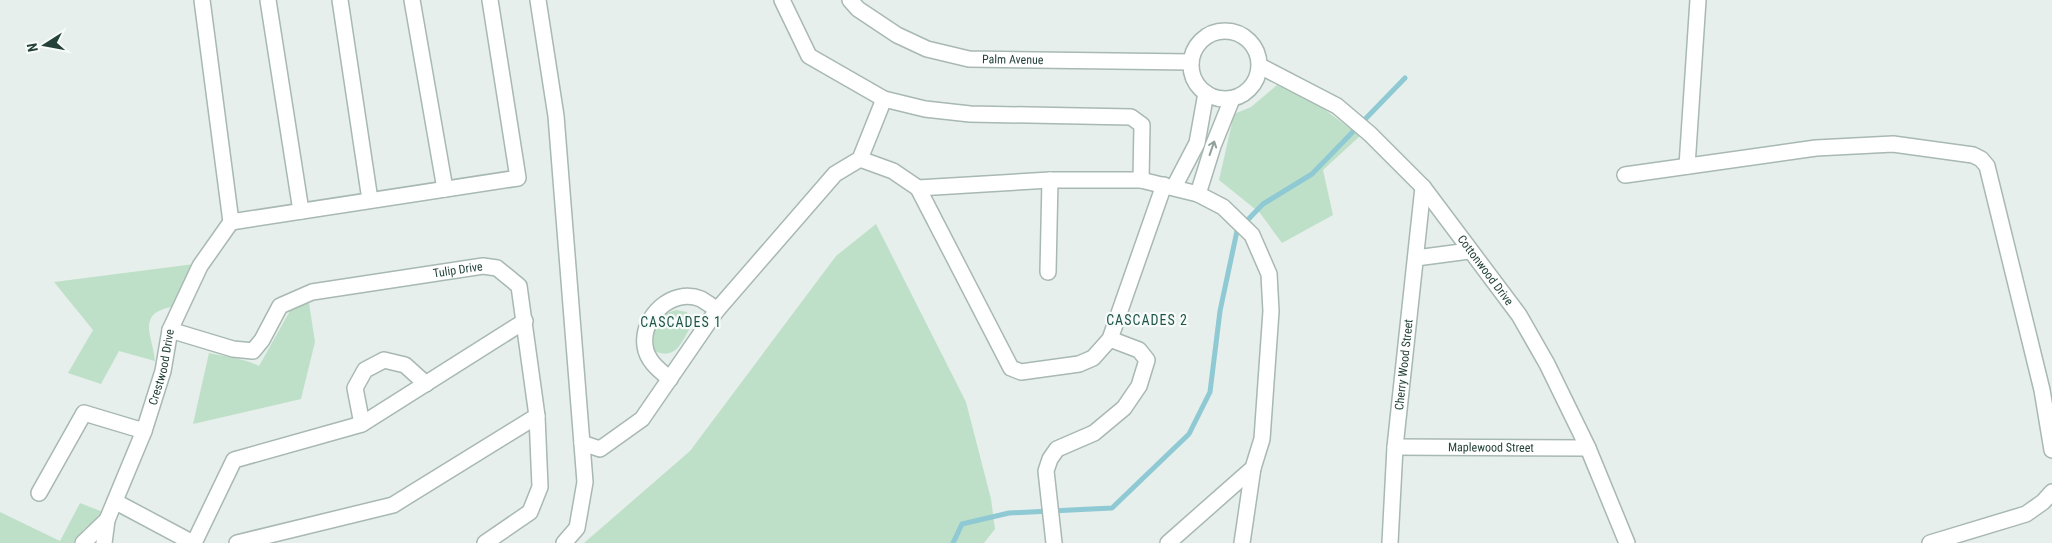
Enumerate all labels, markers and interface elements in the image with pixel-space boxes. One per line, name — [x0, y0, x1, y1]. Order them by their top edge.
north arrow — [20, 20, 70, 70]
text: N — [24, 42, 41, 53]
street label: Palm Avenue — [982, 52, 1044, 67]
one-way arrow — [1208, 140, 1218, 156]
street label: Cottonwood Drive — [1455, 232, 1516, 308]
street label: Tulip Drive — [432, 259, 484, 280]
district label: CASCADES 2 — [1106, 312, 1188, 328]
district label: CASCADES 1 — [640, 314, 722, 330]
street label: Cherry Wood Street — [1392, 318, 1416, 411]
street label: Crestwood Drive — [146, 328, 177, 407]
street label: Maplewood Street — [1448, 440, 1534, 455]

